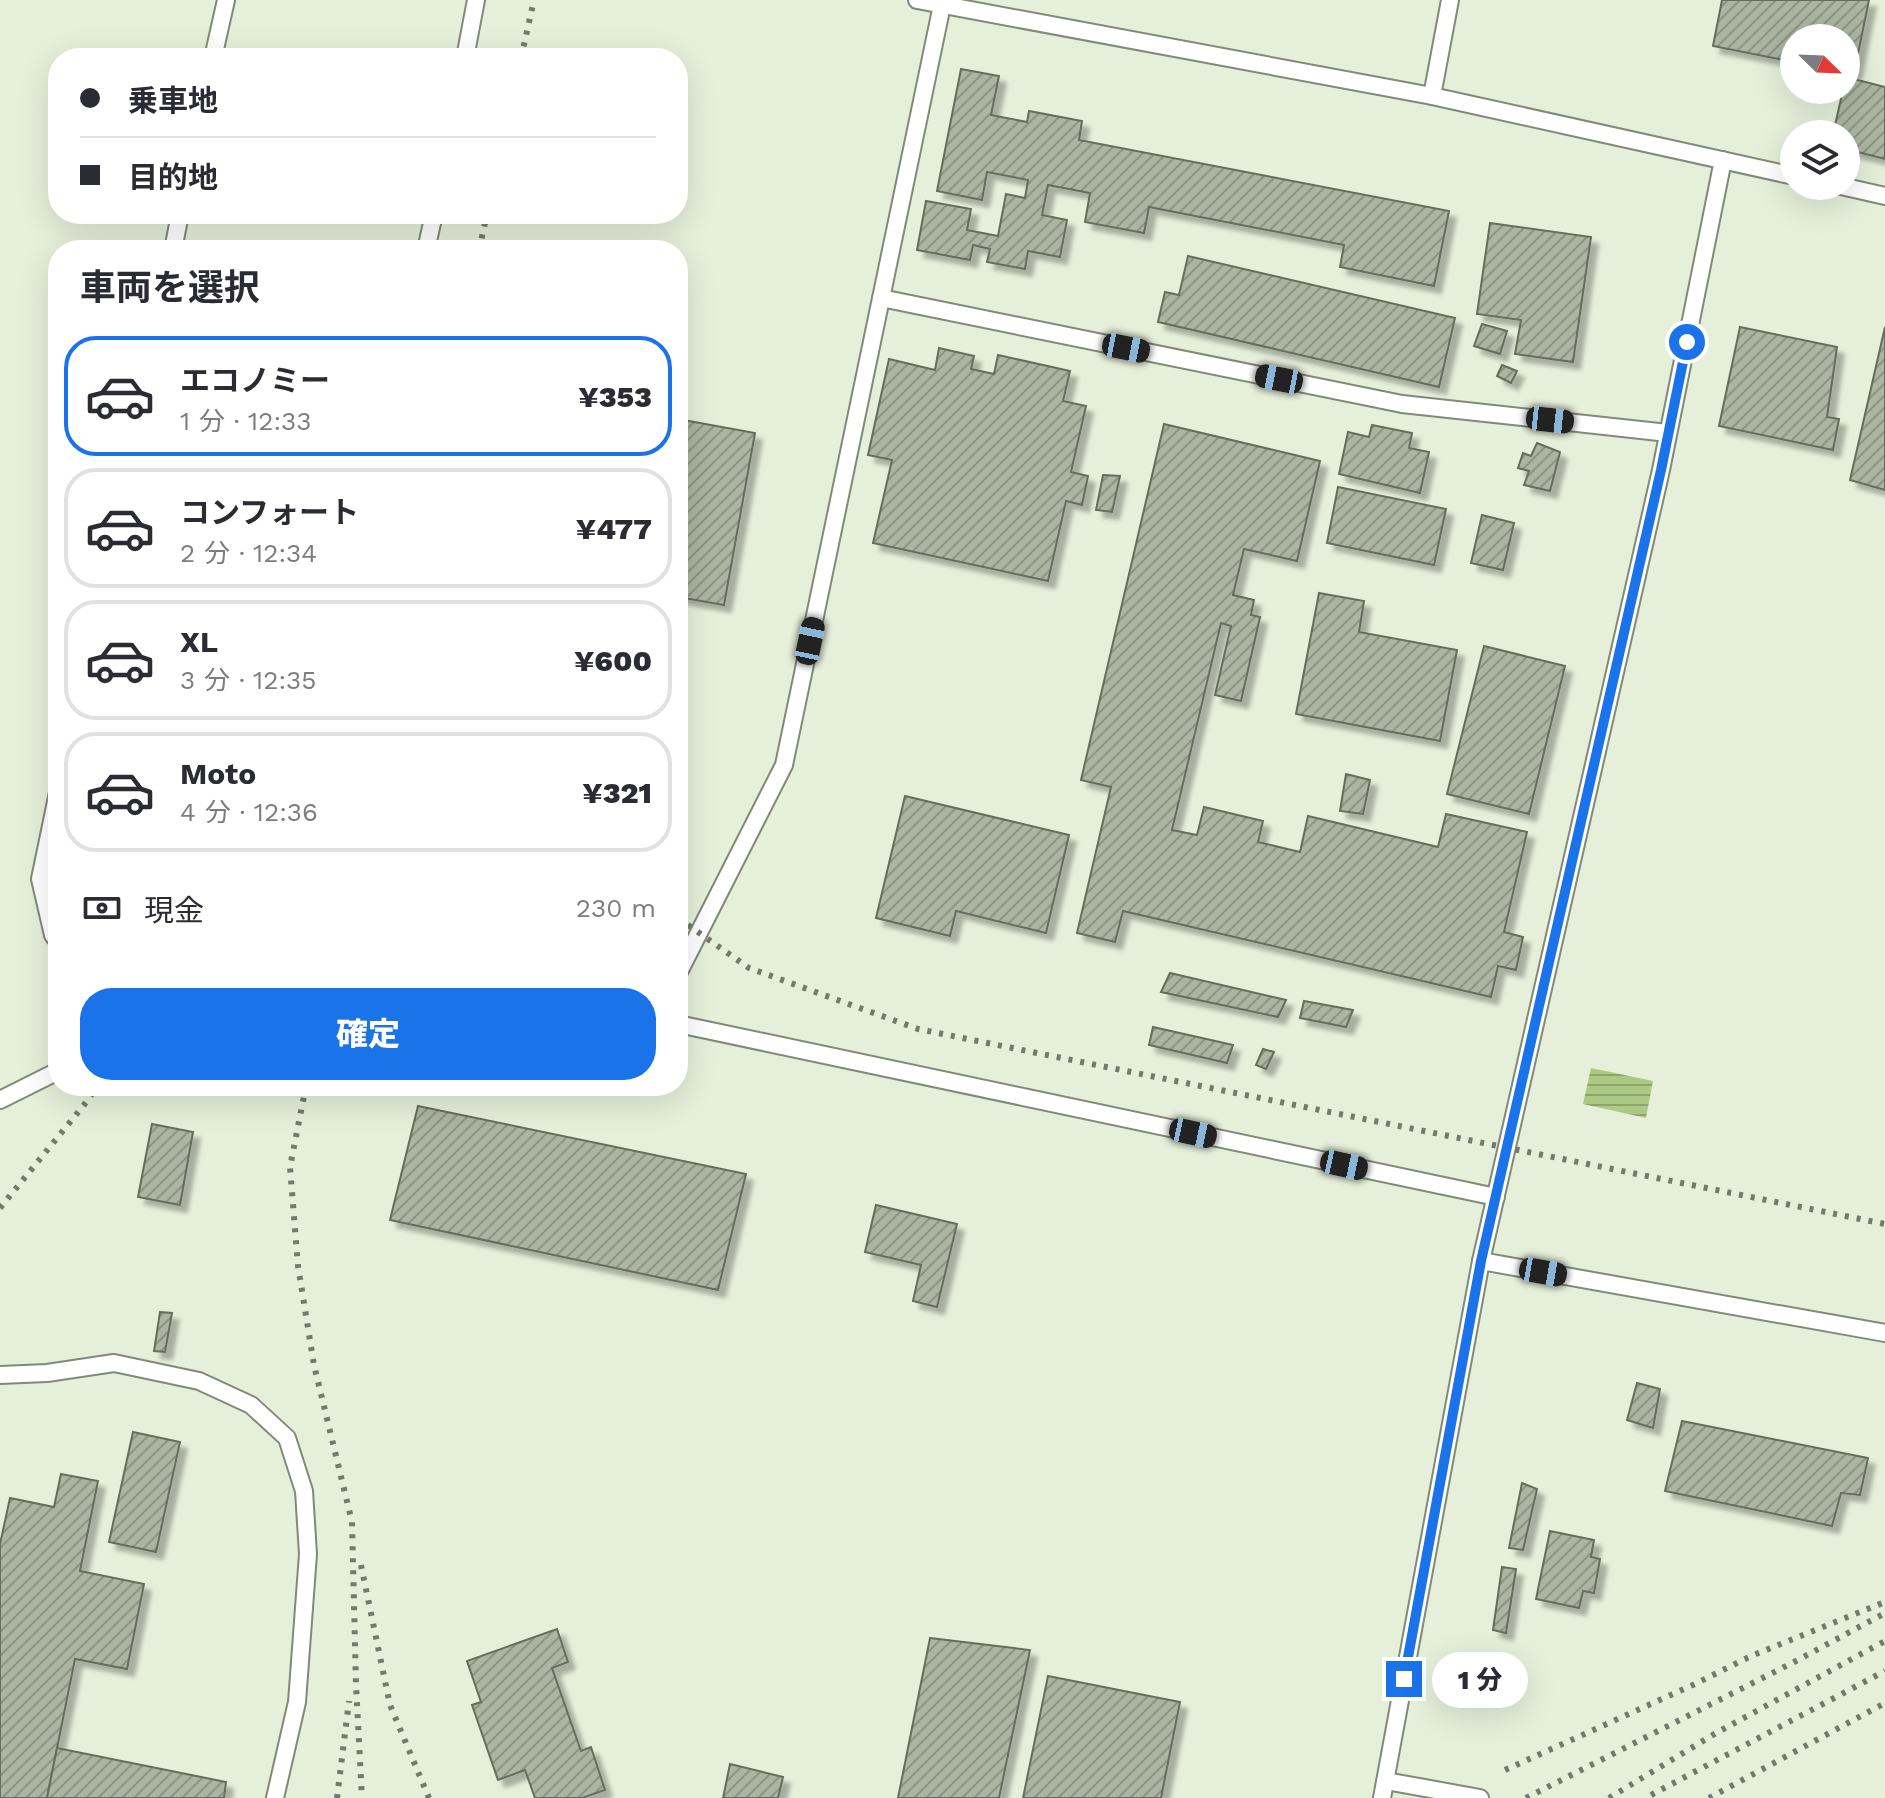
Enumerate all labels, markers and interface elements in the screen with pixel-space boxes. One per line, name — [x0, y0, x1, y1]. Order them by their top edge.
north arrow — [1780, 24, 1860, 104]
map controls — [1780, 24, 1860, 200]
text: 乗車地 — [128, 83, 218, 118]
button: layers — [1780, 120, 1860, 200]
text: 目的地 — [128, 160, 218, 195]
text: 車両を選択 — [80, 267, 260, 309]
route start — [1669, 324, 1705, 360]
car — [1100, 332, 1152, 364]
icon: car — [84, 360, 156, 432]
text: エコノミー — [180, 363, 330, 398]
car — [1253, 363, 1305, 395]
text: ¥353 — [578, 379, 652, 414]
text: 1 分 · 12:33 — [180, 406, 311, 436]
car — [1525, 406, 1575, 434]
icon: car — [84, 492, 156, 564]
text: コンフォート — [180, 495, 359, 530]
text: ¥477 — [576, 511, 652, 546]
text: 2 分 · 12:34 — [180, 538, 317, 568]
car — [793, 615, 827, 667]
icon: car — [84, 624, 156, 696]
text: XL — [180, 624, 218, 659]
text: ¥600 — [574, 643, 652, 678]
text: 3 分 · 12:35 — [180, 665, 316, 695]
icon: car — [84, 756, 156, 828]
text: Moto — [180, 756, 256, 791]
text: ¥321 — [582, 775, 652, 810]
text: 4 分 · 12:36 — [180, 797, 318, 827]
icon: cash — [80, 886, 124, 930]
text: 現金 — [144, 893, 204, 928]
text: 230 m — [576, 893, 656, 923]
button: 確定 — [80, 988, 656, 1080]
car — [1167, 1116, 1219, 1150]
car — [1318, 1148, 1370, 1182]
car — [1517, 1256, 1569, 1288]
callout: 1 分 — [1432, 1651, 1528, 1707]
route end — [1386, 1661, 1422, 1697]
text: 1 分 — [1458, 1665, 1502, 1695]

